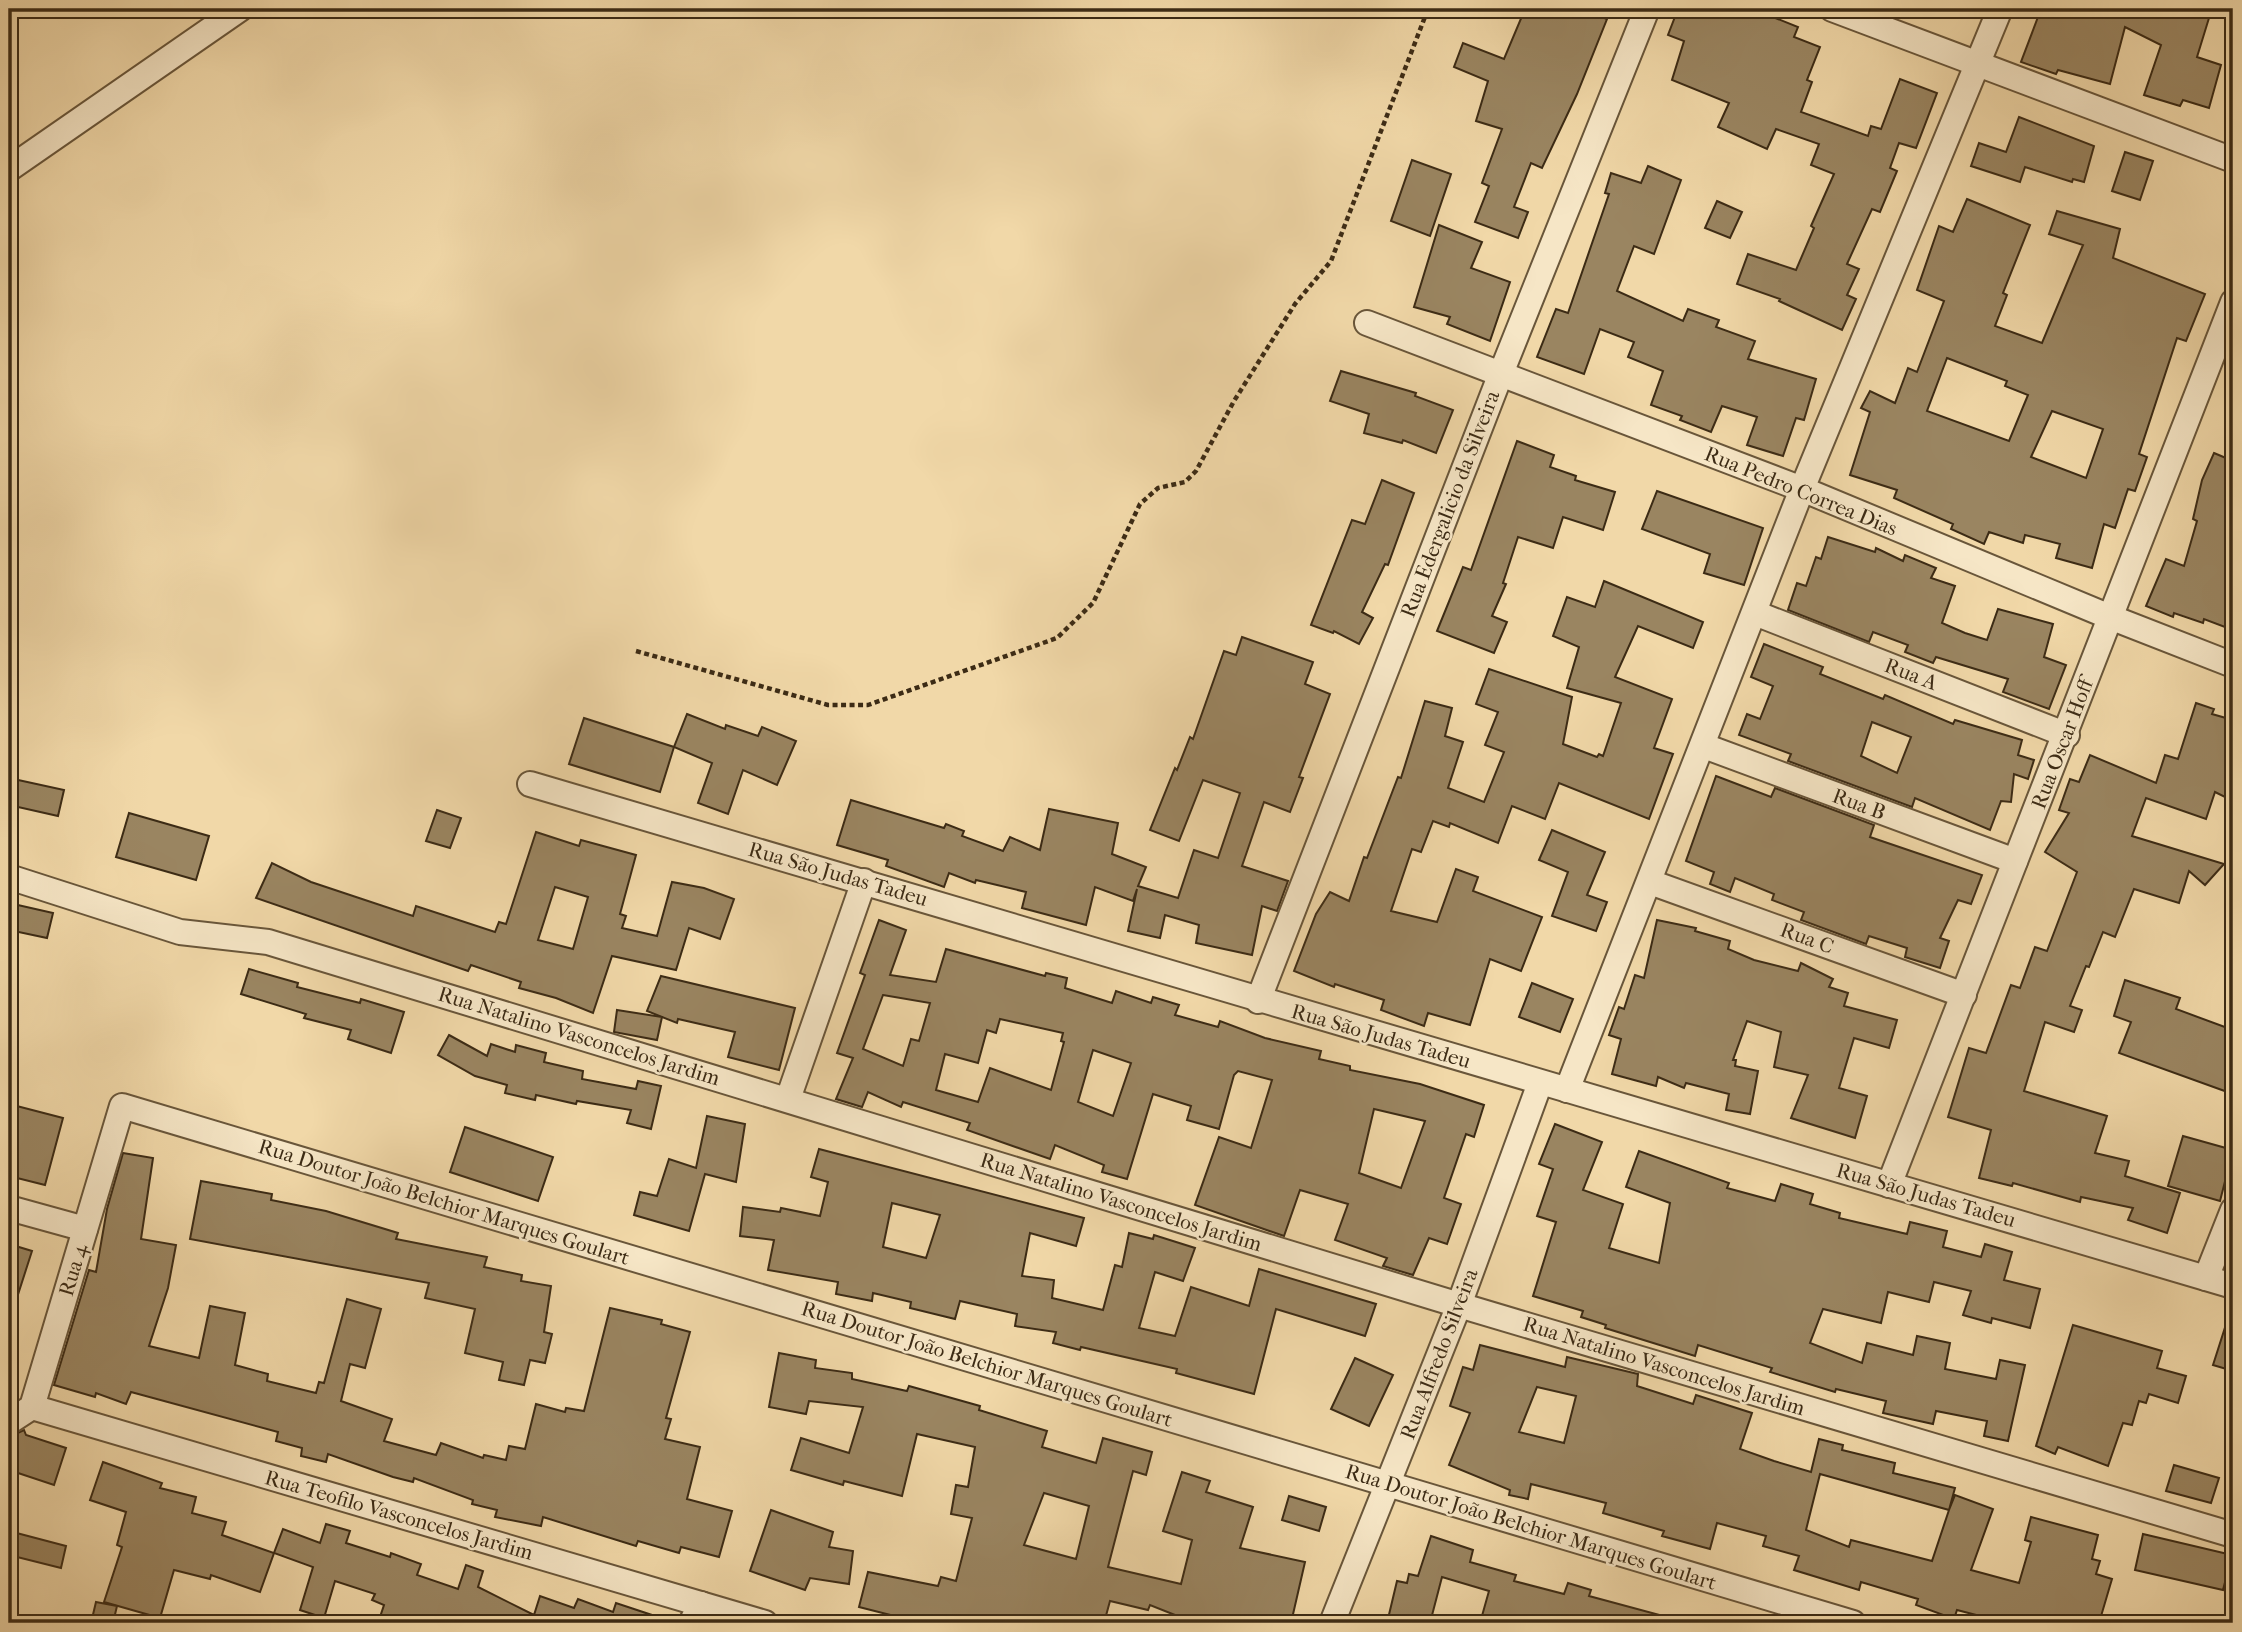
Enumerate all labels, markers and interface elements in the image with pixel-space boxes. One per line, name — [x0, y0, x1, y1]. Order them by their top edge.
street label: Rua Edergalicio da Silveira — [1396, 387, 1505, 621]
street label: Rua Pedro Correa Dias — [1701, 441, 1901, 541]
street label: Rua A — [1881, 653, 1941, 695]
street label: Rua Oscar Hoff — [2026, 671, 2099, 812]
street label: Rua B — [1829, 783, 1889, 825]
street label: Rua São Judas Tadeu — [746, 837, 930, 911]
street label: Rua C — [1777, 917, 1837, 959]
street label: Rua Natalino Vasconcelos Jardim — [435, 982, 723, 1091]
street label: Rua São Judas Tadeu — [1289, 999, 1473, 1073]
street label: Rua Doutor João Belchior Marques Goulart — [256, 1134, 633, 1270]
street label: Rua Natalino Vasconcelos Jardim — [977, 1148, 1265, 1257]
street label: Rua São Judas Tadeu — [1834, 1158, 2018, 1232]
street label: Rua 4 — [54, 1240, 92, 1299]
street label: Rua Alfredo Silveira — [1395, 1265, 1483, 1443]
street label: Rua Doutor João Belchior Marques Goulart — [799, 1296, 1176, 1432]
street label: Rua Natalino Vasconcelos Jardim — [1520, 1312, 1808, 1421]
street label: Rua Doutor João Belchior Marques Goulart — [1343, 1459, 1720, 1595]
street label: Rua Teofilo Vasconcelos Jardim — [262, 1465, 536, 1565]

